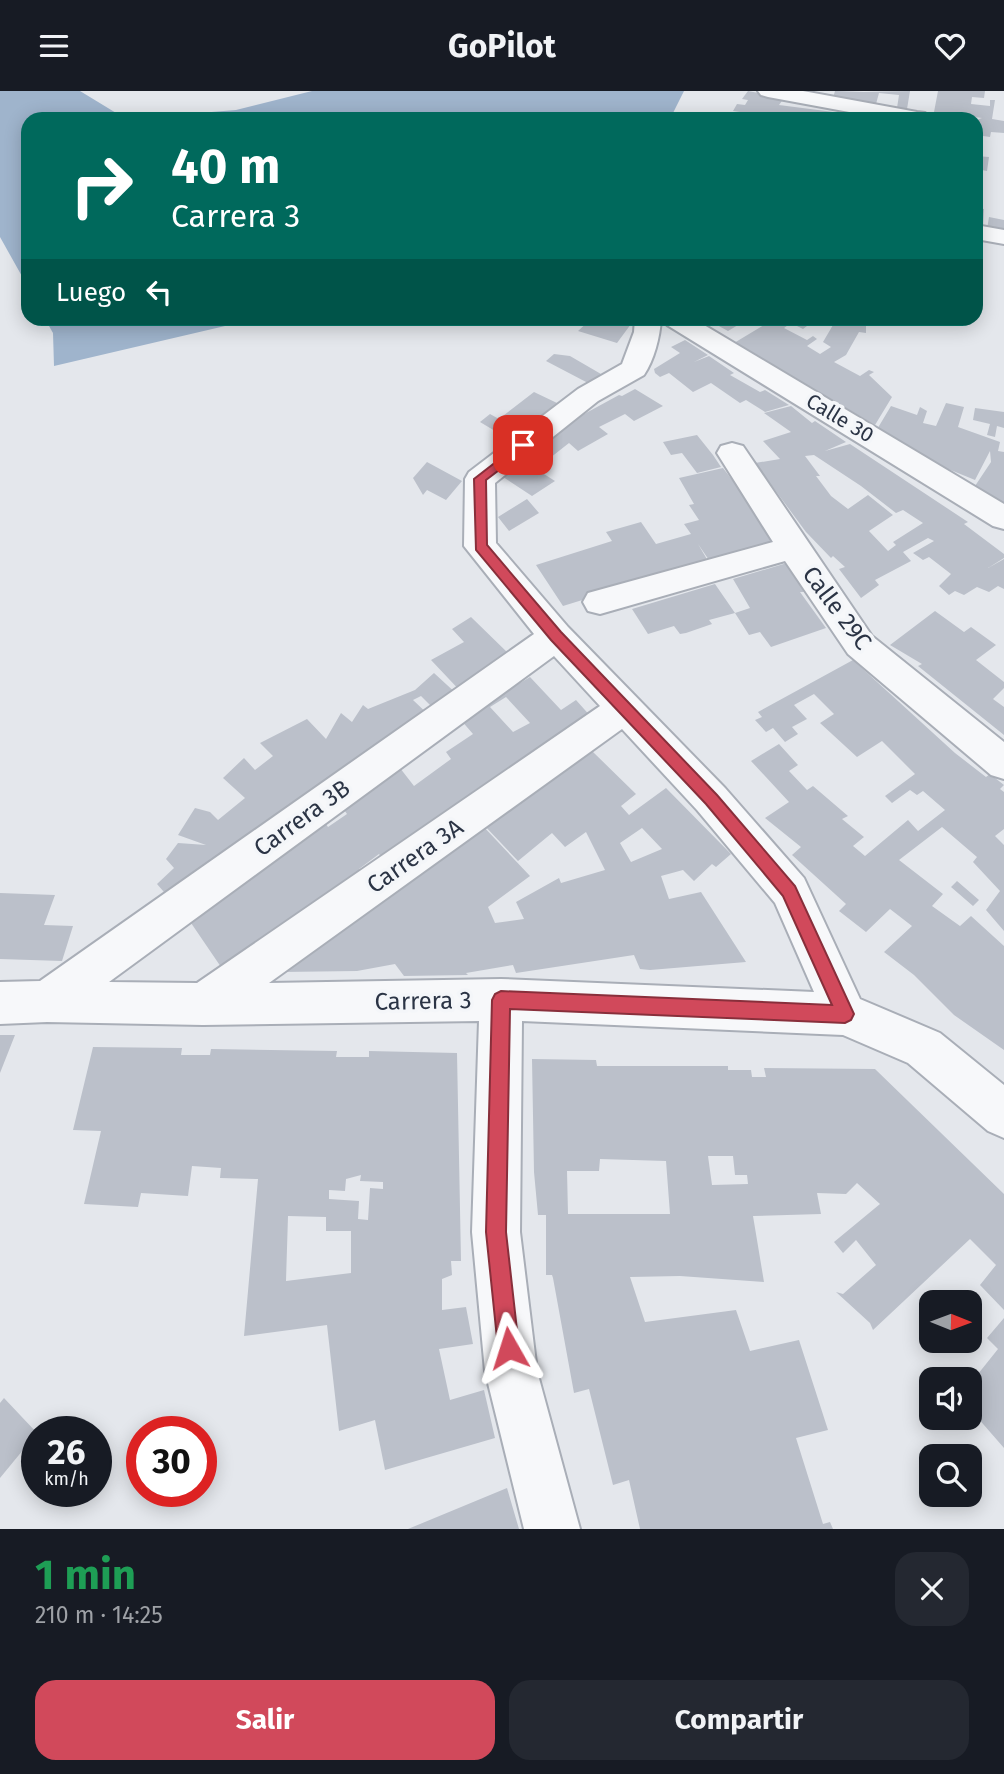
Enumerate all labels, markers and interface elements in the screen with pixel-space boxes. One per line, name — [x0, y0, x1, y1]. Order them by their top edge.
icon: menu — [35, 27, 73, 65]
text: GoPilot — [448, 27, 556, 65]
icon: heart — [931, 27, 969, 65]
text: 40 m — [171, 137, 280, 196]
icon: right — [56, 140, 147, 231]
text: Carrera 3 — [171, 197, 300, 235]
icon: left — [140, 273, 178, 311]
text: Luego — [56, 277, 126, 308]
street label: Calle 30 — [802, 388, 878, 448]
pin — [493, 415, 553, 475]
icon: arrive — [504, 426, 542, 464]
street label: Calle 29C — [797, 561, 877, 655]
street label: Carrera 3B — [249, 774, 355, 862]
street label: Carrera 3A — [362, 813, 469, 899]
street label: Carrera 3 — [374, 986, 472, 1016]
north arrow — [919, 1290, 982, 1353]
map controls — [919, 1290, 982, 1507]
position arrow — [472, 1311, 546, 1385]
button: sound — [919, 1367, 982, 1430]
speed limit sign: 30 — [126, 1416, 217, 1507]
text: 26 — [48, 1431, 85, 1473]
button: search — [919, 1444, 982, 1507]
text: km/h — [44, 1468, 89, 1490]
text: 1 min — [35, 1550, 136, 1600]
button: close — [895, 1552, 969, 1626]
text: 210 m · 14:25 — [35, 1601, 163, 1629]
button: Salir — [35, 1680, 495, 1760]
button: Compartir — [509, 1680, 969, 1760]

